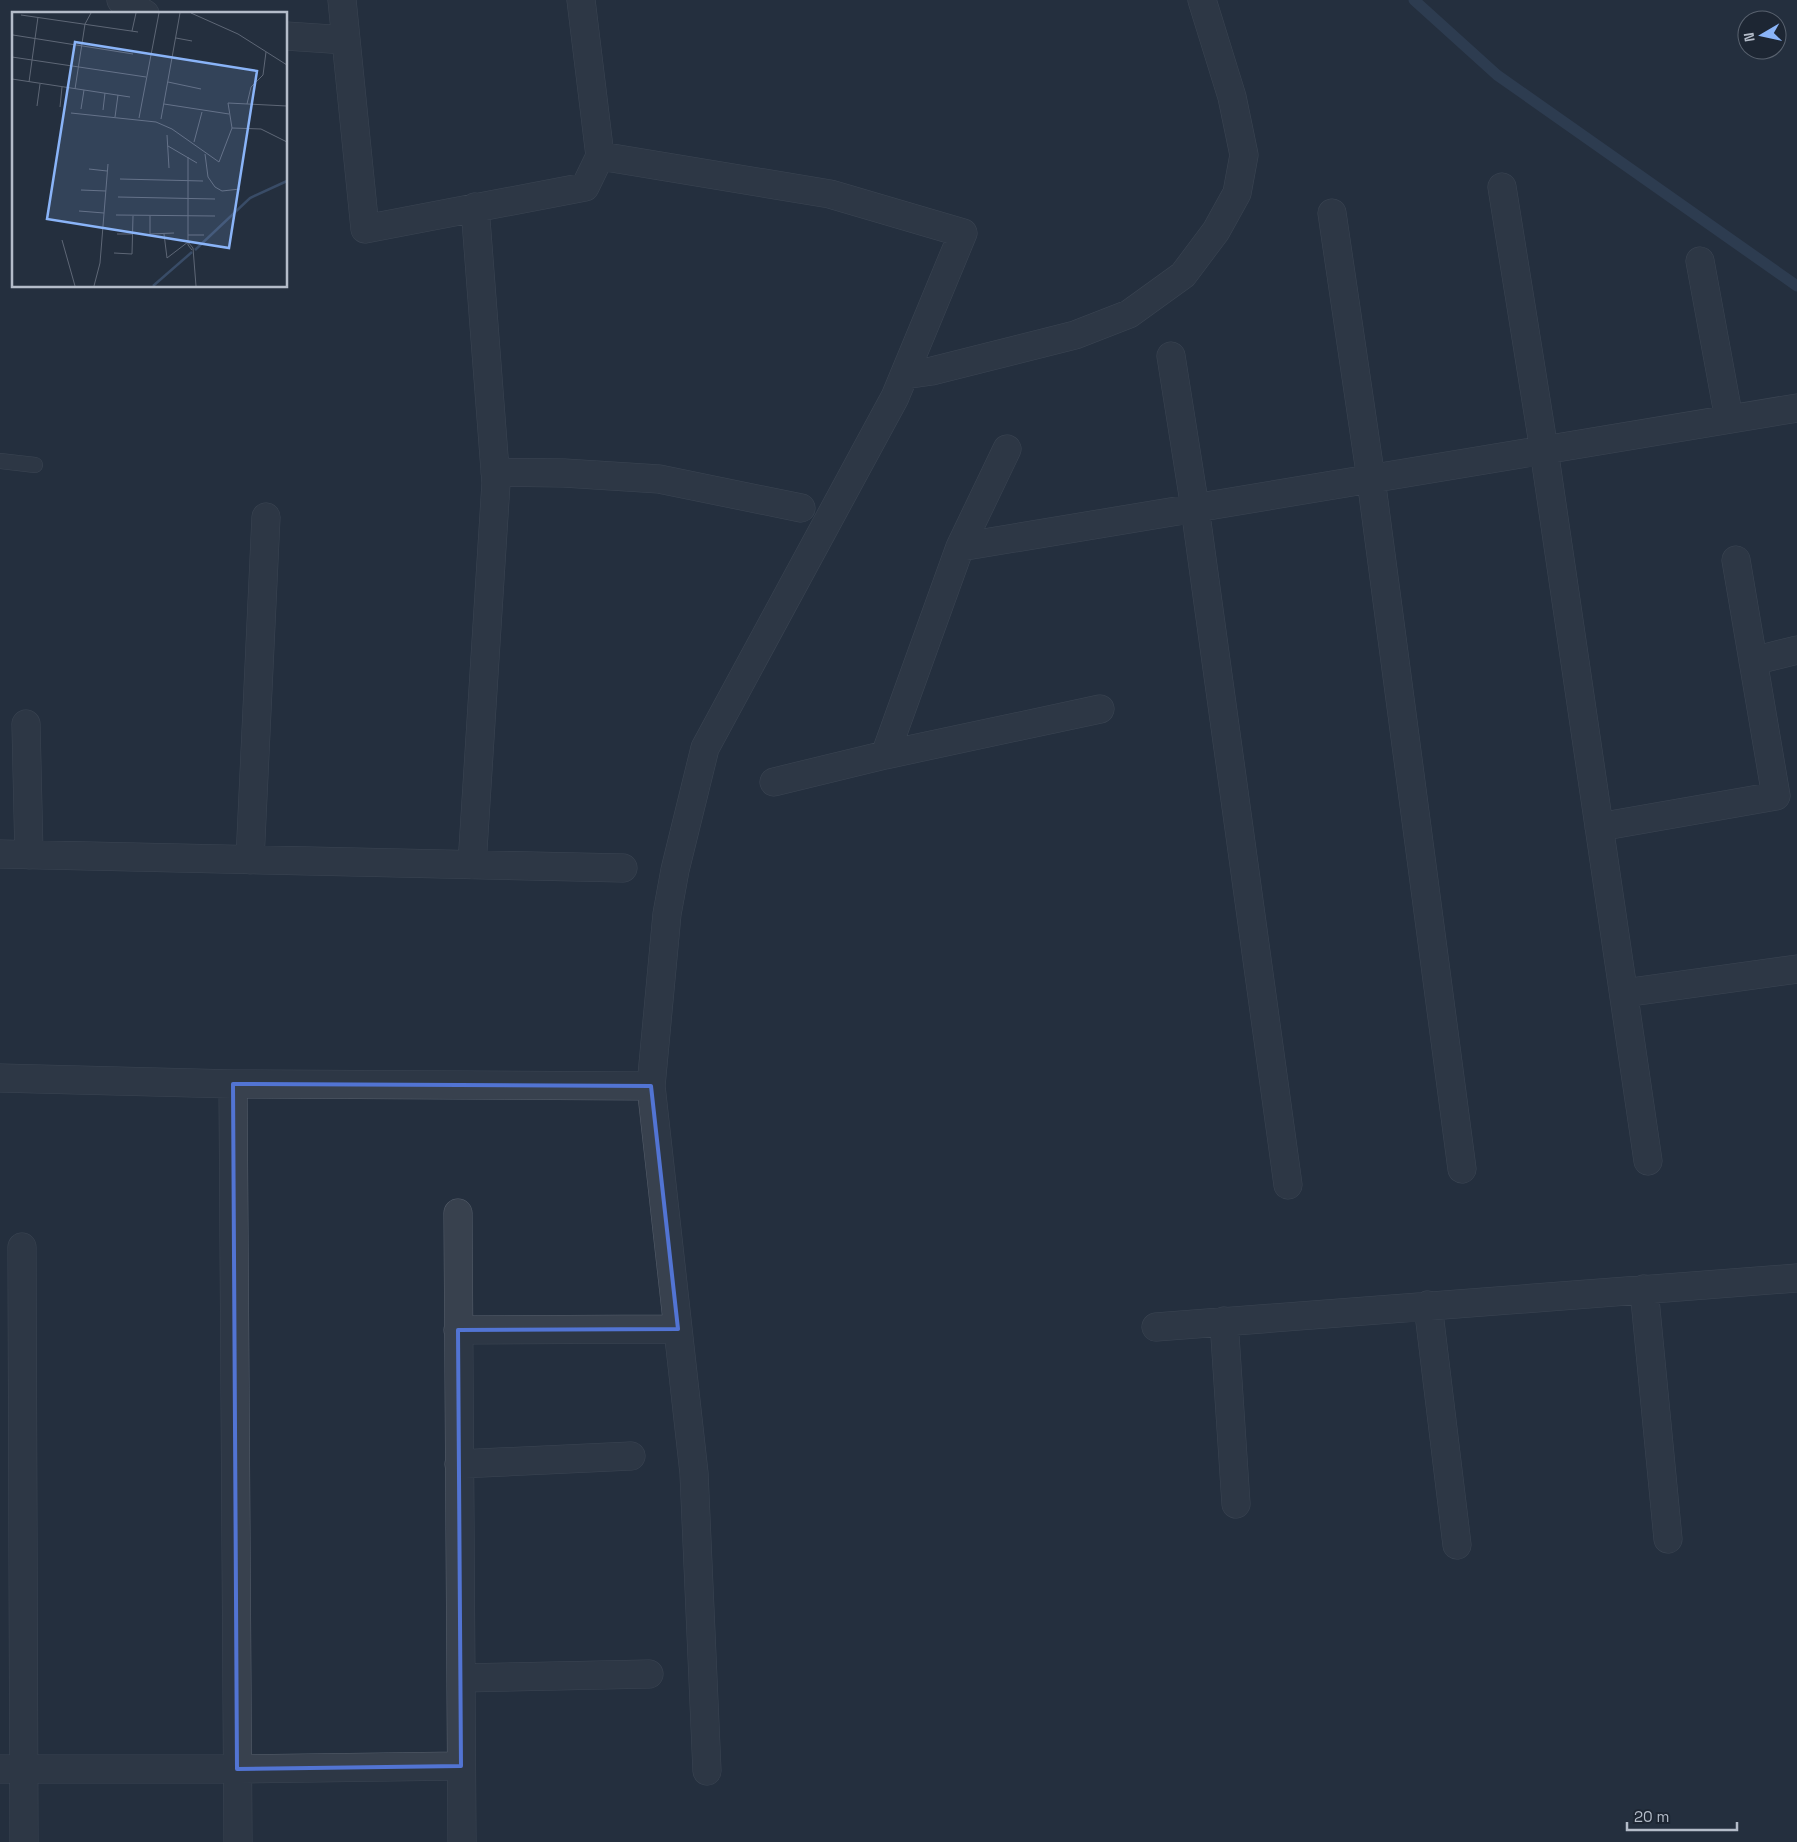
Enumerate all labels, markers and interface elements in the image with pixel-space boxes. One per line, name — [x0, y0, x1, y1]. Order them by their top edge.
north arrow — [1737, 10, 1787, 60]
inset map — [12, 12, 288, 288]
text: N — [1740, 31, 1759, 43]
scale bar — [1627, 1800, 1737, 1832]
text: 20 m — [1634, 1807, 1669, 1826]

